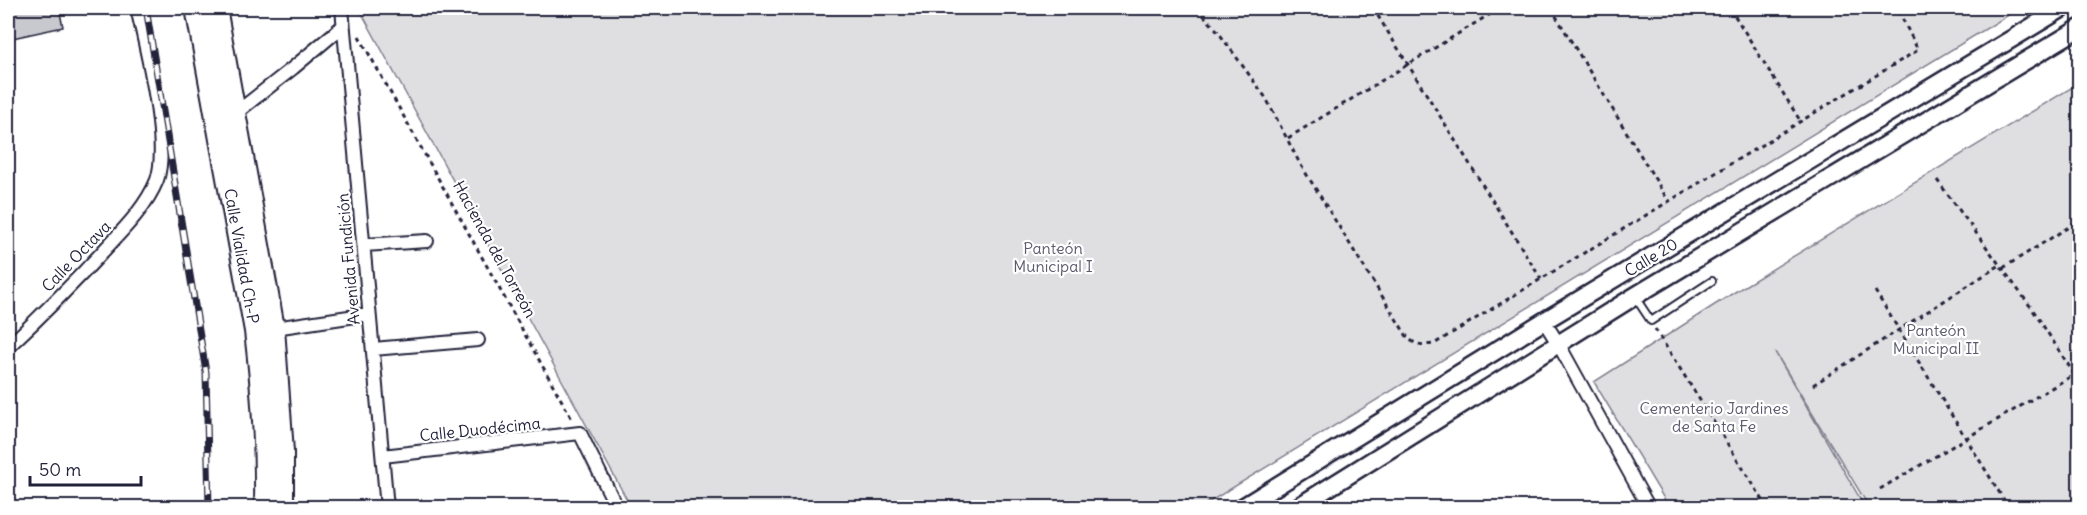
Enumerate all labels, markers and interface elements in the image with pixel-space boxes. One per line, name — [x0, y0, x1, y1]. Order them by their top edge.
street label: Hacienda del Torreón — [449, 177, 541, 321]
street label: Calle Vialidad Ch-P — [220, 187, 264, 325]
street label: Avenida Fundición — [332, 192, 364, 326]
street label: Calle Octava — [37, 216, 115, 296]
street label: Calle 20 — [1621, 233, 1681, 281]
park label: Panteón Municipal I — [1013, 238, 1093, 276]
park label: Panteón Municipal II — [1893, 320, 1979, 358]
park label: Cementerio Jardines de Santa Fe — [1639, 398, 1789, 436]
street label: Calle Duodécima — [418, 413, 542, 445]
scale bar — [30, 449, 141, 487]
text: 50 m — [39, 458, 81, 481]

